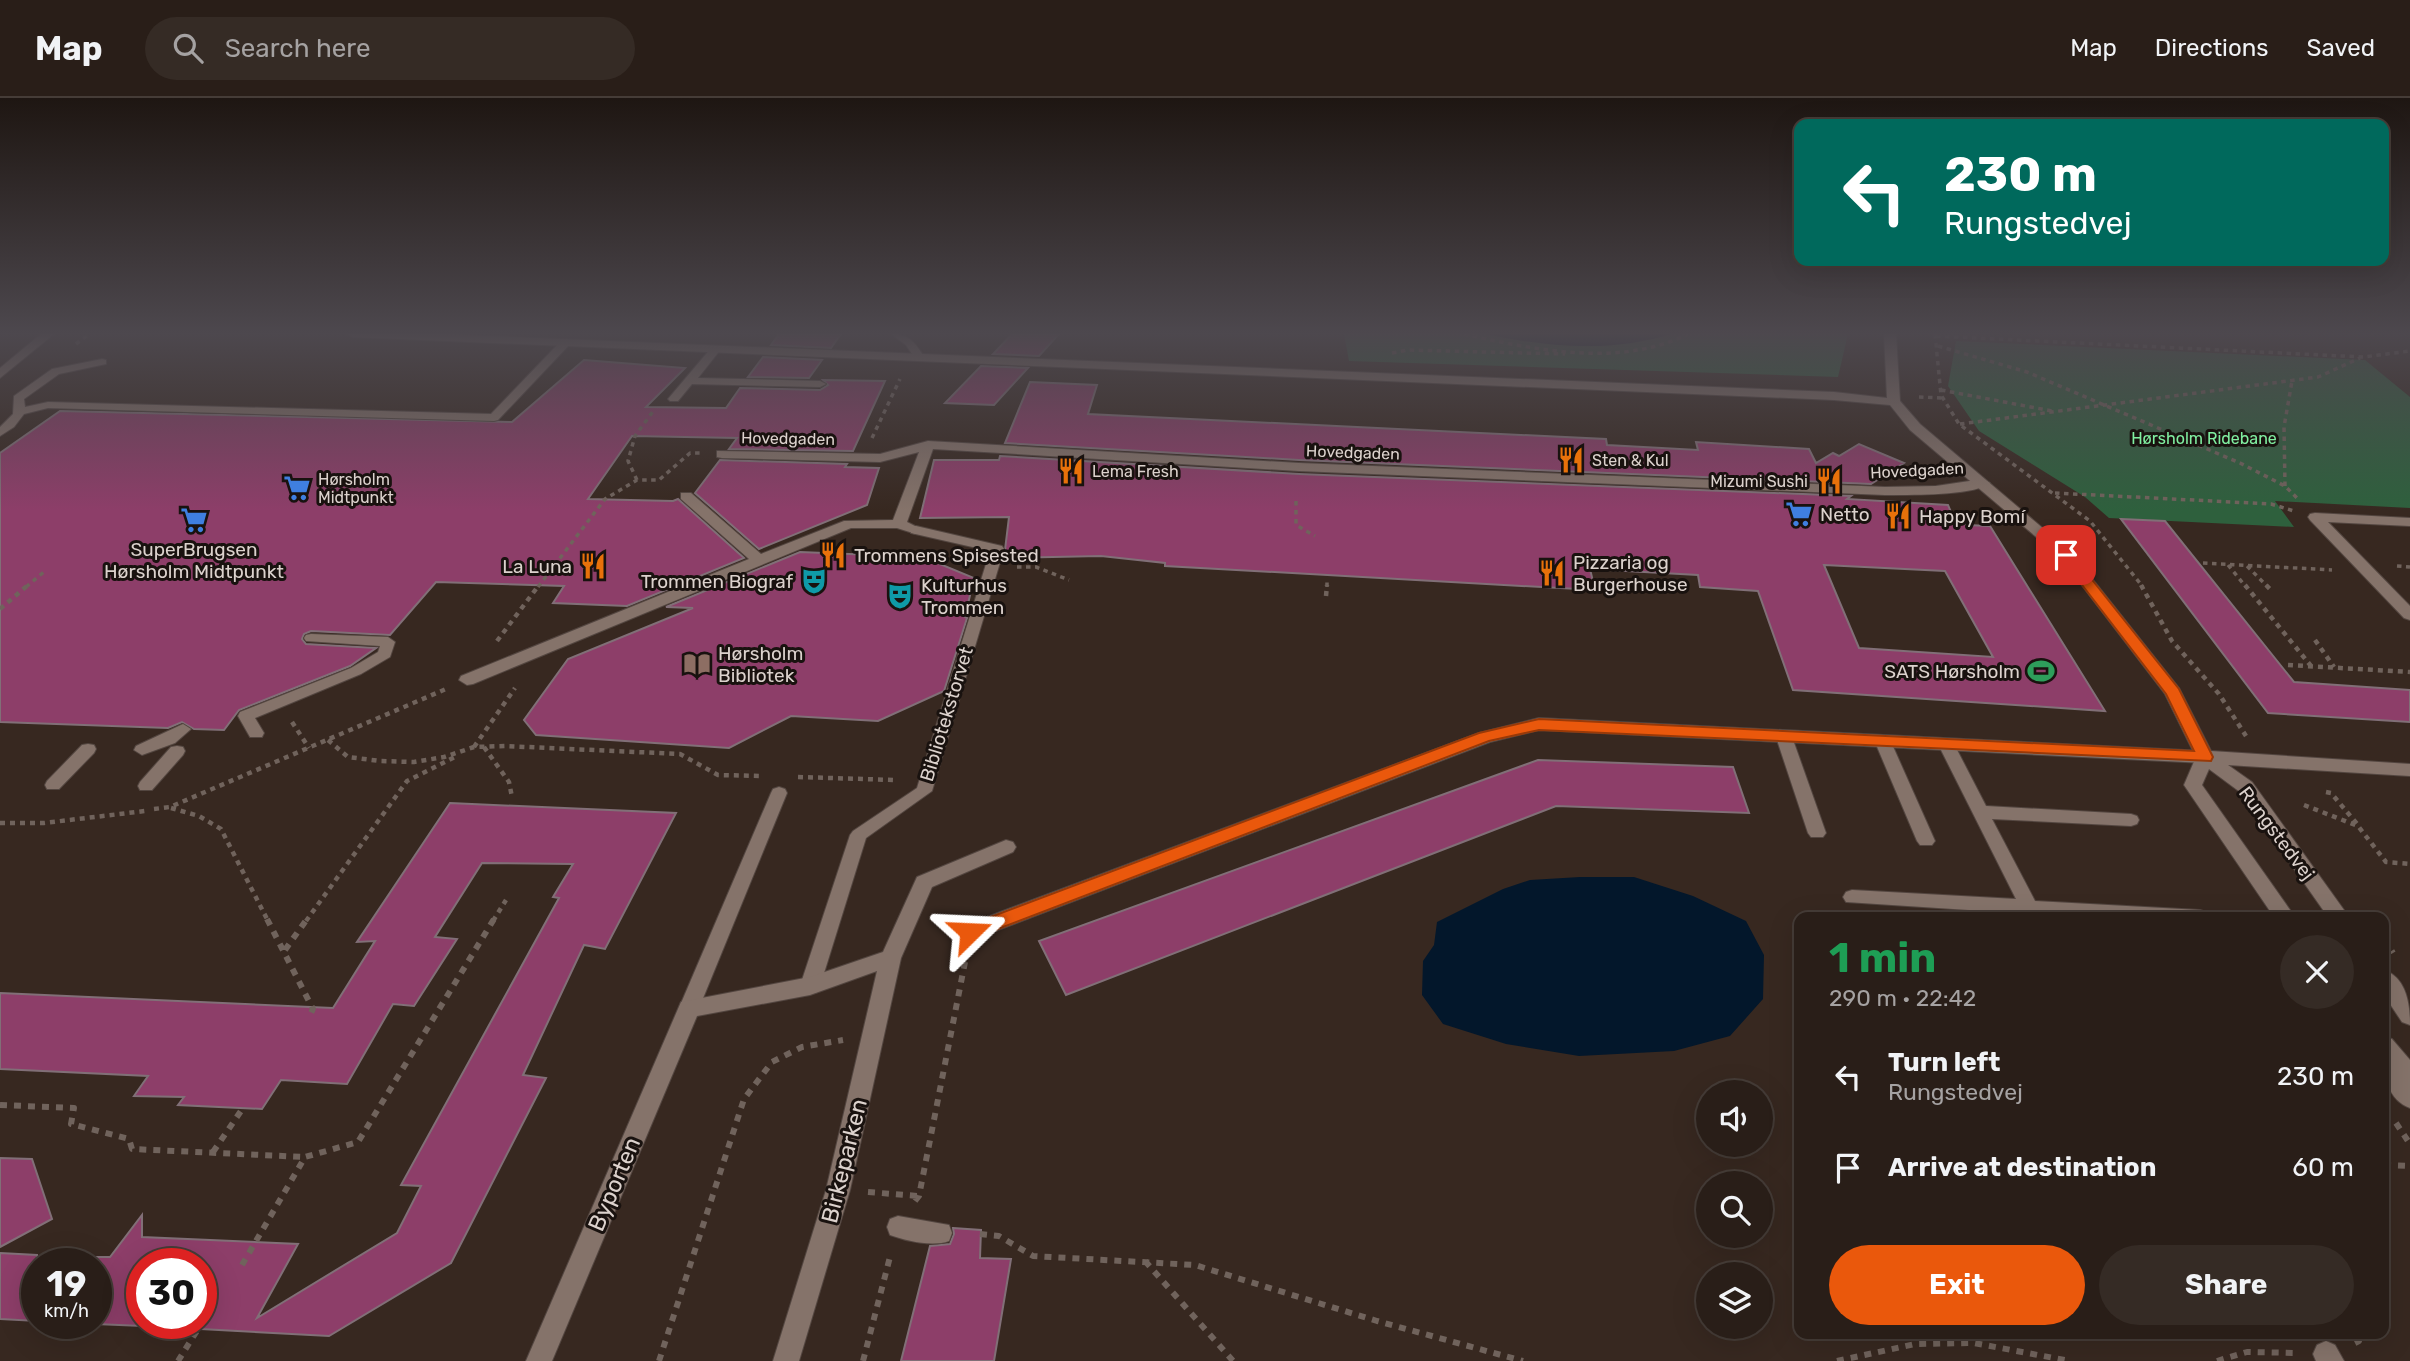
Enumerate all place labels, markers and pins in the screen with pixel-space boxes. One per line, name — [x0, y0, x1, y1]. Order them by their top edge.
restaurant icon: Sten & Kul — [1556, 445, 1586, 475]
place label: Sten & Kul — [1592, 451, 1669, 470]
restaurant icon: Lema Fresh — [1056, 456, 1086, 486]
place label: Lema Fresh — [1092, 462, 1179, 481]
restaurant icon: Mizumi Sushi — [1814, 466, 1844, 496]
place label: Hørsholm Midtpunkt — [318, 470, 394, 507]
place label: Mizumi Sushi — [1710, 472, 1808, 491]
supermarket icon: Hørsholm Midtpunkt — [282, 473, 312, 503]
supermarket icon: Netto — [1784, 499, 1814, 529]
restaurant icon: Happy Bomí — [1883, 501, 1913, 531]
place label: Netto — [1820, 503, 1870, 526]
supermarket icon: SuperBrugsen Hørsholm Midtpunkt — [179, 505, 209, 535]
place label: Happy Bomí — [1919, 505, 2026, 528]
pin — [2036, 525, 2096, 585]
place label: SuperBrugsen Hørsholm Midtpunkt — [104, 538, 285, 583]
restaurant icon: Trommens Spisested — [818, 540, 848, 570]
place label: Trommens Spisested — [854, 544, 1039, 567]
restaurant icon: La Luna — [578, 551, 608, 581]
place label: Pizzaria og Burgerhouse — [1573, 551, 1688, 596]
place label: La Luna — [502, 555, 572, 578]
restaurant icon: Pizzaria og Burgerhouse — [1537, 558, 1567, 588]
theatre icon: Trommen Biograf — [799, 566, 829, 596]
place label: Trommen Biograf — [641, 570, 794, 593]
place label: Kulturhus Trommen — [921, 574, 1007, 619]
theatre icon: Kulturhus Trommen — [885, 581, 915, 611]
place label: Hørsholm Bibliotek — [718, 642, 803, 687]
library icon: Hørsholm Bibliotek — [682, 649, 712, 679]
sports icon: SATS Hørsholm — [2026, 656, 2056, 686]
place label: SATS Hørsholm — [1884, 660, 2020, 683]

